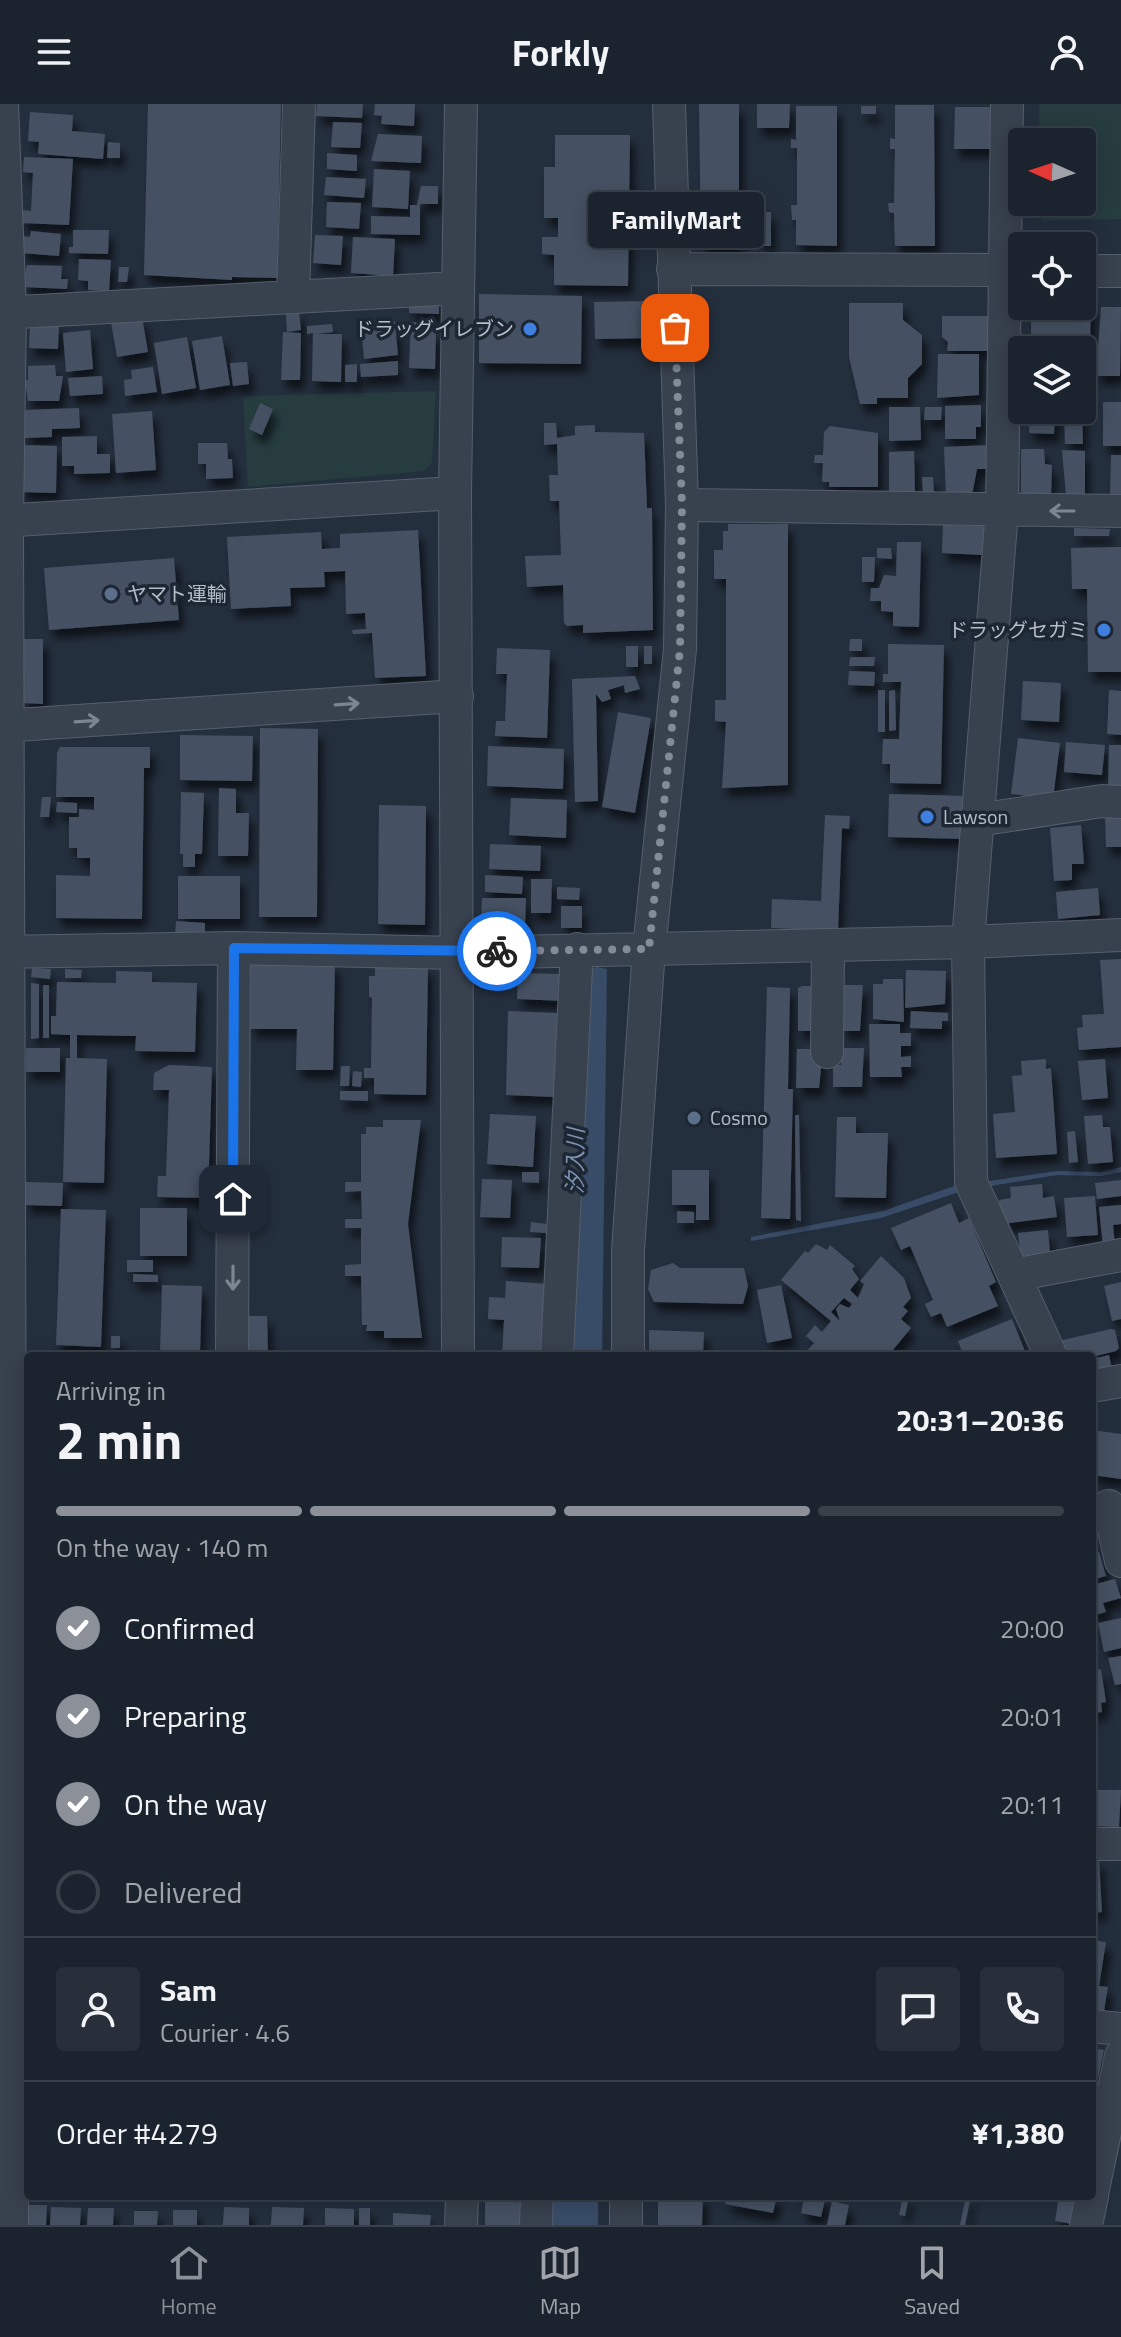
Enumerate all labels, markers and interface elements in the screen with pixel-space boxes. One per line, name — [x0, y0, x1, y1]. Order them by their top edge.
text: Forkly — [512, 25, 609, 80]
icon: menu — [32, 30, 76, 74]
icon: person — [1045, 30, 1089, 74]
north arrow — [1008, 128, 1096, 216]
map controls — [1008, 128, 1096, 424]
callout: FamilyMart — [587, 192, 763, 248]
text: FamilyMart — [611, 200, 741, 239]
button: locate — [1008, 232, 1096, 320]
pin — [641, 294, 709, 362]
icon: bag — [653, 306, 697, 350]
place label: ドラッグイレブン — [354, 313, 514, 344]
marker: ドラッグイレブン — [521, 320, 539, 338]
button: layers — [1008, 336, 1096, 424]
one-way arrow — [1049, 503, 1076, 519]
place label: ヤマト運輸 — [127, 578, 227, 609]
marker: ヤマト運輸 — [102, 585, 120, 603]
place label: ドラッグセガミ — [948, 614, 1088, 645]
marker: ドラッグセガミ — [1095, 621, 1113, 639]
one-way arrow — [333, 696, 360, 711]
one-way arrow — [73, 713, 100, 728]
place label: Lawson — [943, 801, 1008, 832]
marker: Lawson — [918, 808, 936, 826]
courier — [457, 911, 537, 991]
icon: bike — [475, 929, 519, 973]
place label: Cosmo — [710, 1102, 768, 1133]
marker: Cosmo — [685, 1109, 703, 1127]
water label: 汐入川 — [557, 1126, 593, 1194]
pin — [199, 1165, 267, 1233]
icon: home — [211, 1177, 255, 1221]
one-way arrow — [225, 1264, 241, 1291]
text: Arriving in — [56, 1371, 166, 1410]
text: 20:31–20:36 — [896, 1397, 1064, 1443]
text: 2 min — [56, 1400, 182, 1479]
text: On the way · 140 m — [56, 1528, 268, 1567]
text: Confirmed — [124, 1605, 255, 1651]
icon: check — [56, 1606, 100, 1650]
text: 20:00 — [1000, 1609, 1064, 1648]
text: Preparing — [124, 1693, 246, 1739]
icon: check — [56, 1694, 100, 1738]
text: 20:01 — [1000, 1697, 1064, 1736]
text: On the way — [124, 1781, 267, 1827]
icon: check — [56, 1782, 100, 1826]
text: 20:11 — [1000, 1785, 1064, 1824]
text: Delivered — [124, 1869, 242, 1915]
button: person — [56, 1967, 140, 2051]
text: Sam — [160, 1967, 217, 2013]
button: chat — [876, 1967, 960, 2051]
button: phone — [980, 1967, 1064, 2051]
text: Courier · 4.6 — [160, 2013, 290, 2052]
text: Order #4279 — [56, 2110, 218, 2156]
text: ¥1,380 — [972, 2110, 1064, 2156]
tab: Home — [161, 2241, 217, 2323]
tab: Map — [538, 2241, 582, 2323]
tab: Saved — [904, 2241, 960, 2323]

